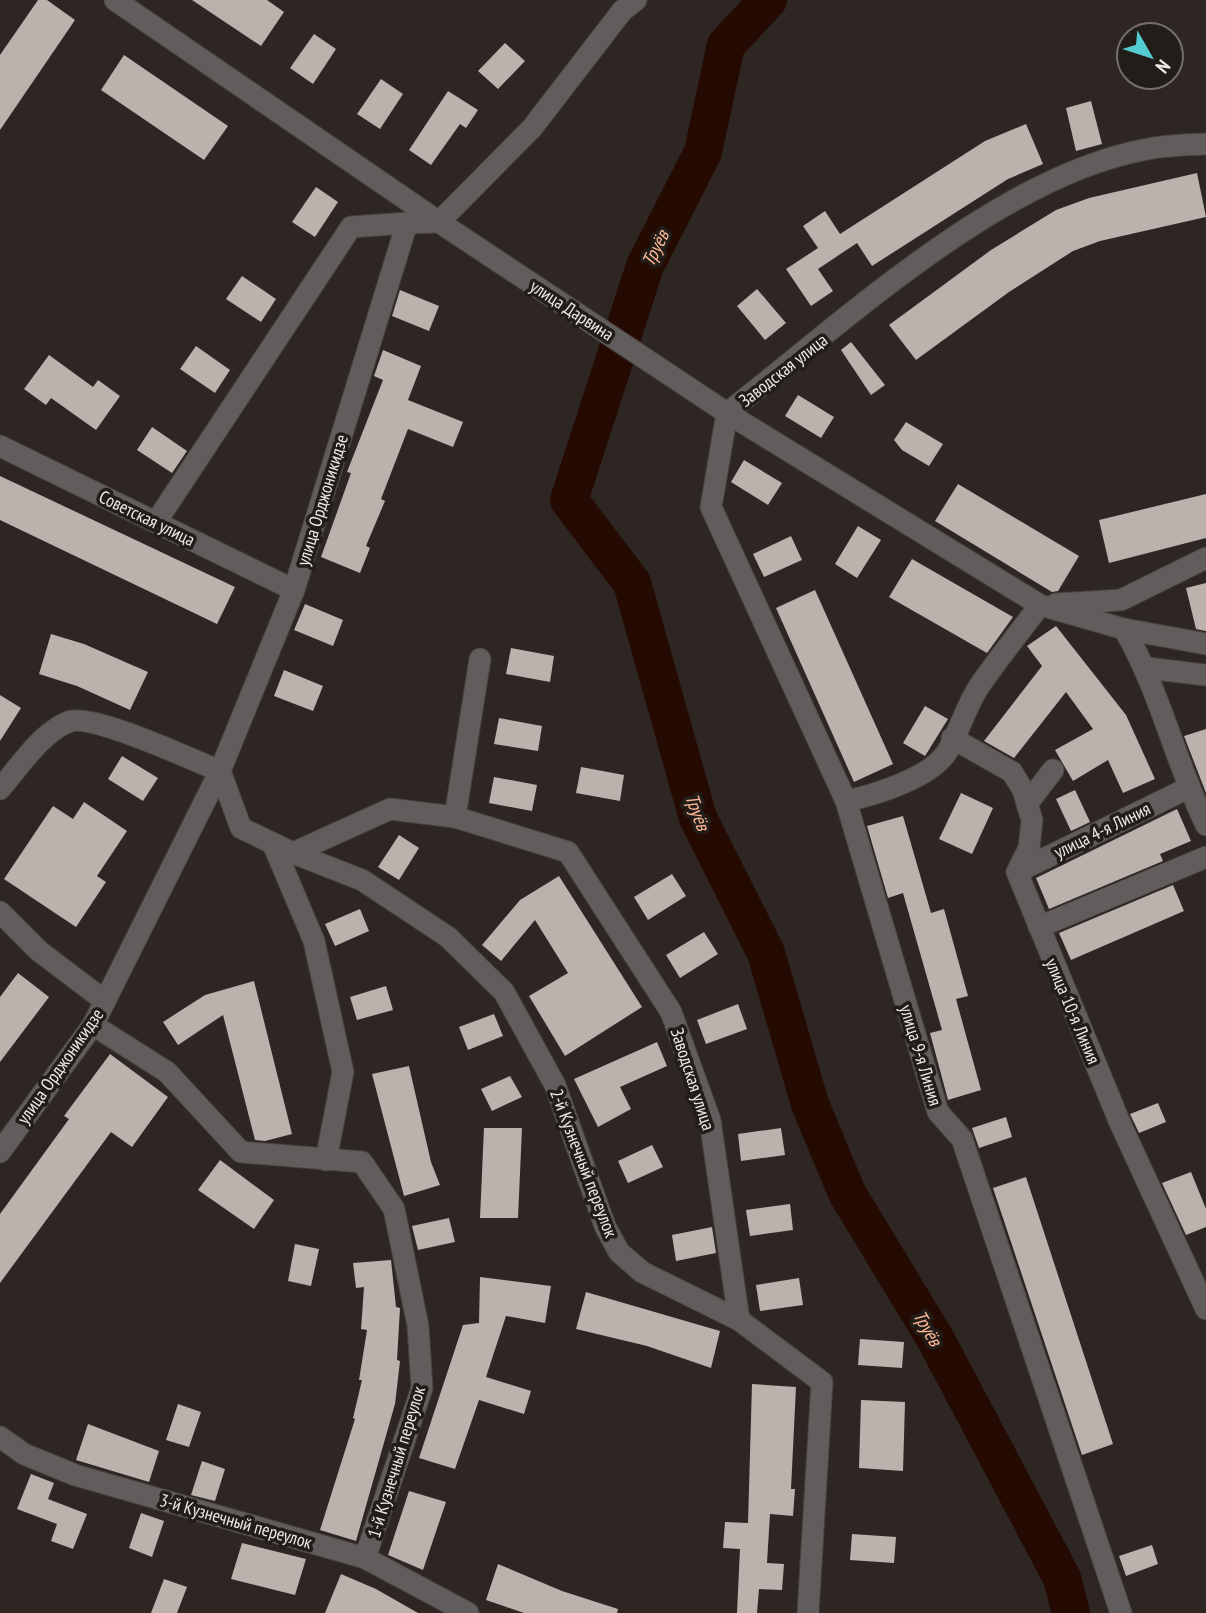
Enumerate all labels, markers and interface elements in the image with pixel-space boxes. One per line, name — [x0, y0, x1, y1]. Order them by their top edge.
north arrow — [1115, 21, 1185, 91]
text: N — [1151, 55, 1176, 78]
water label: Труёв — [636, 225, 675, 270]
street label: улица Дарвина — [526, 274, 618, 346]
street label: Заводская улица — [734, 328, 832, 412]
street label: улица Орджоникидзе — [291, 432, 353, 568]
street label: Советская улица — [95, 485, 199, 551]
water label: Труёв — [680, 790, 716, 835]
street label: улица 4-я Линия — [1050, 797, 1154, 863]
street label: улица 10-я Линия — [1040, 955, 1106, 1067]
street label: улица 9-я Линия — [895, 1002, 947, 1108]
street label: улица Орджоникидзе — [12, 1004, 108, 1128]
street label: Заводская улица — [666, 1025, 720, 1133]
street label: 2-й Кузнечный переулок — [545, 1085, 623, 1241]
water label: Труёв — [908, 1306, 948, 1351]
street label: 1-й Кузнечный переулок — [362, 1383, 430, 1541]
street label: 3-й Кузнечный переулок — [157, 1488, 315, 1554]

